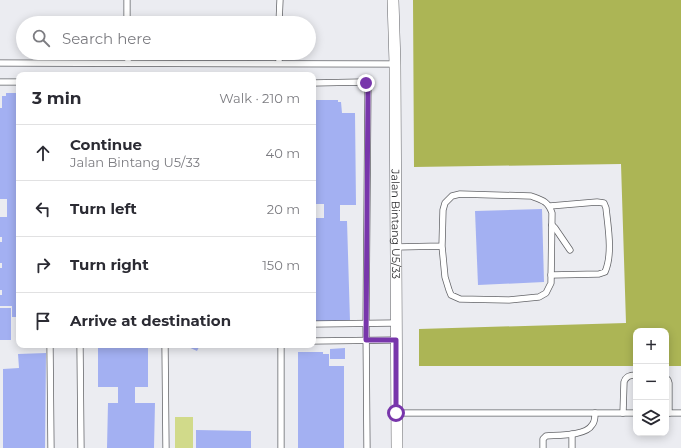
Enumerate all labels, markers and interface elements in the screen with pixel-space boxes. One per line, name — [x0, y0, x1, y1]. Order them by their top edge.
search box — [16, 16, 316, 60]
icon: search — [30, 27, 52, 49]
text: Search here — [62, 29, 151, 48]
route end — [357, 74, 375, 92]
text: 3 min — [32, 88, 82, 108]
text: Walk · 210 m — [219, 90, 300, 106]
text: Continue — [70, 135, 142, 154]
icon: ahead — [32, 142, 54, 164]
text: 40 m — [266, 145, 300, 161]
text: Jalan Bintang U5/33 — [70, 154, 200, 170]
street label: Jalan Bintang U5/33 — [389, 168, 403, 279]
icon: left — [32, 198, 54, 220]
text: Turn left — [70, 199, 137, 218]
text: 20 m — [267, 201, 300, 217]
icon: right — [32, 254, 54, 276]
text: Turn right — [70, 255, 149, 274]
text: 150 m — [262, 257, 300, 273]
icon: arrive — [32, 310, 54, 332]
text: Arrive at destination — [70, 311, 231, 330]
map controls — [633, 328, 669, 436]
button: + — [633, 328, 669, 364]
button: − — [633, 364, 669, 400]
button: layers — [633, 400, 669, 436]
route start — [387, 404, 405, 422]

